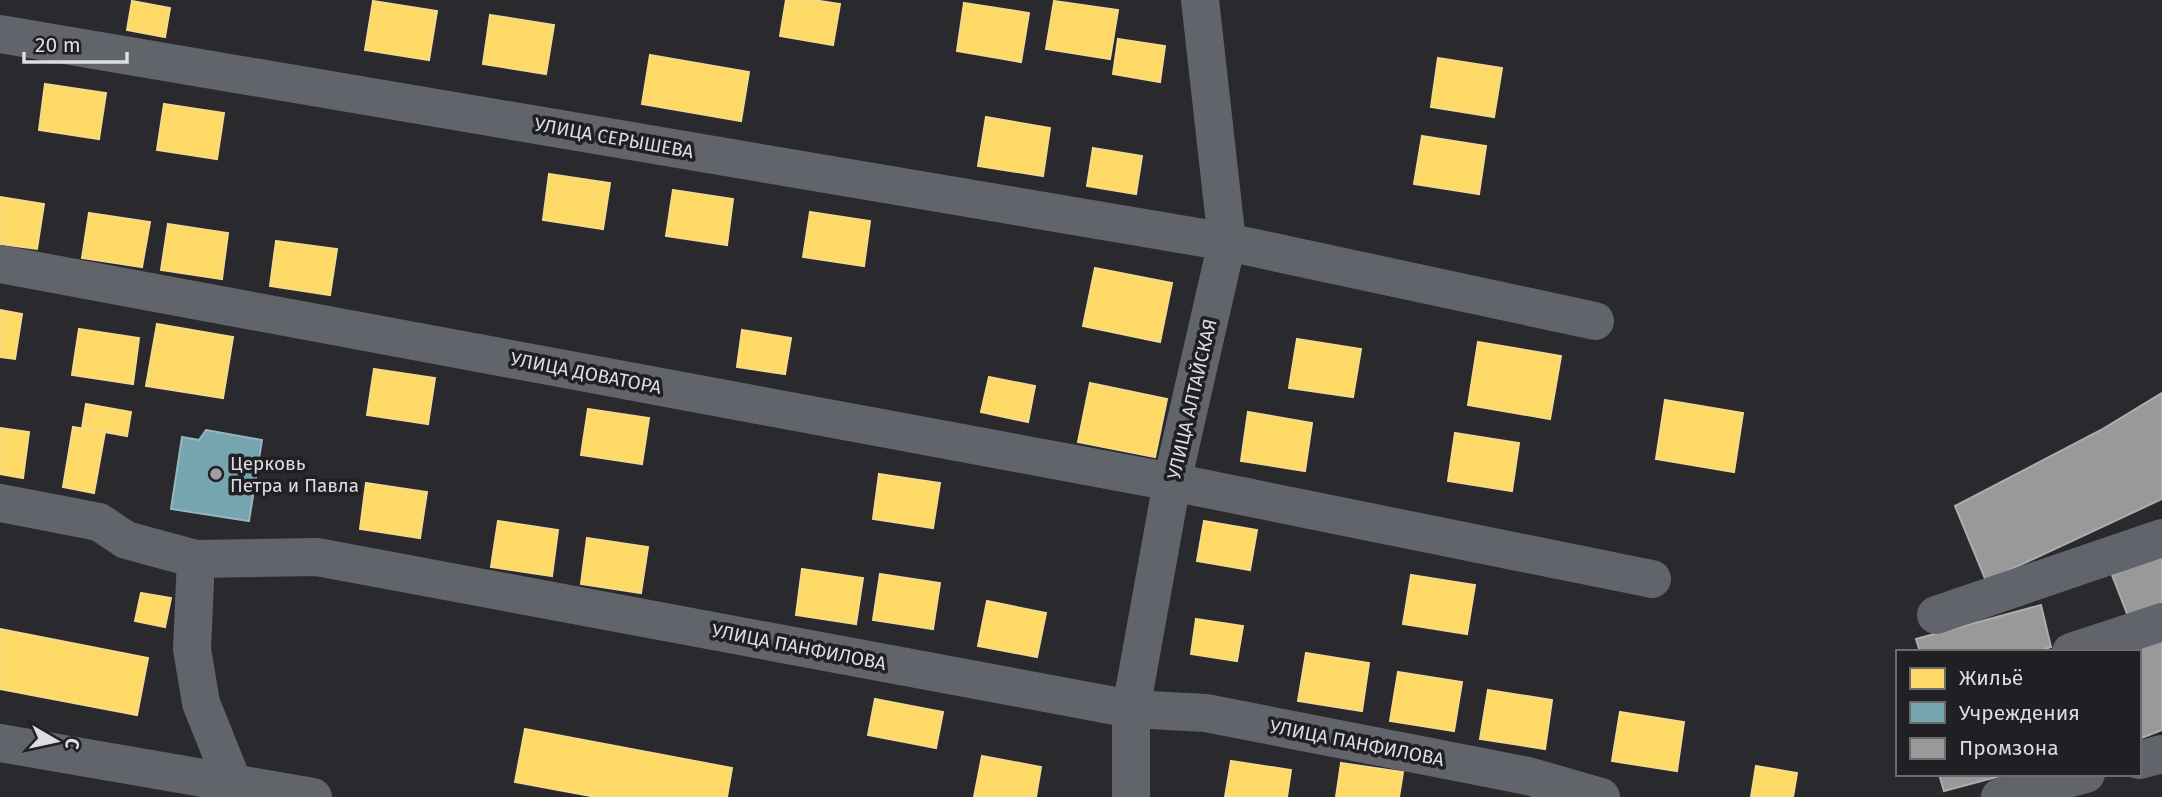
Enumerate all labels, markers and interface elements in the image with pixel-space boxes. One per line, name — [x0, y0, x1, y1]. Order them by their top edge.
scale bar — [24, 21, 128, 65]
text: 20 m — [35, 32, 81, 58]
street label: УЛИЦА СЕРЫШЕВА — [533, 113, 696, 163]
street label: УЛИЦА АЛТАЙСКАЯ — [1162, 316, 1222, 482]
street label: УЛИЦА ДОВАТОРА — [509, 347, 663, 399]
place label: Церковь Петра и Павла — [230, 452, 359, 497]
marker: Церковь Петра и Павла — [208, 466, 224, 482]
street label: УЛИЦА ПАНФИЛОВА — [710, 619, 888, 675]
legend — [1896, 650, 2141, 776]
text: Жильё — [1959, 665, 2023, 691]
text: Учреждения — [1959, 700, 2080, 726]
north arrow — [21, 706, 91, 776]
street label: УЛИЦА ПАНФИЛОВА — [1268, 715, 1446, 771]
text: Промзона — [1959, 735, 2059, 761]
text: С — [60, 736, 85, 751]

